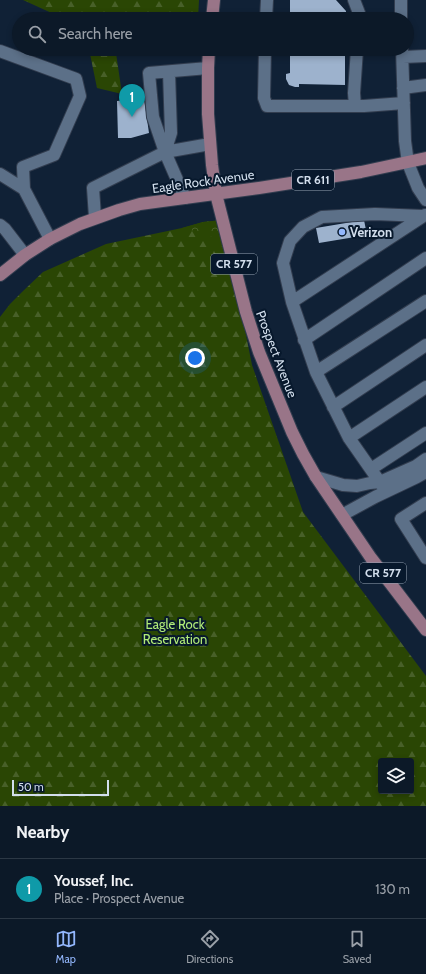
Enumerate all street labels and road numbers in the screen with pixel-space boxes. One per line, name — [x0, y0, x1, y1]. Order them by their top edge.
street label: Eagle Rock Avenue — [151, 166, 256, 196]
road number: CR 611 — [292, 170, 334, 190]
road number: CR 577 — [211, 254, 257, 274]
street label: Prospect Avenue — [253, 308, 301, 400]
road number: CR 577 — [360, 563, 406, 583]

